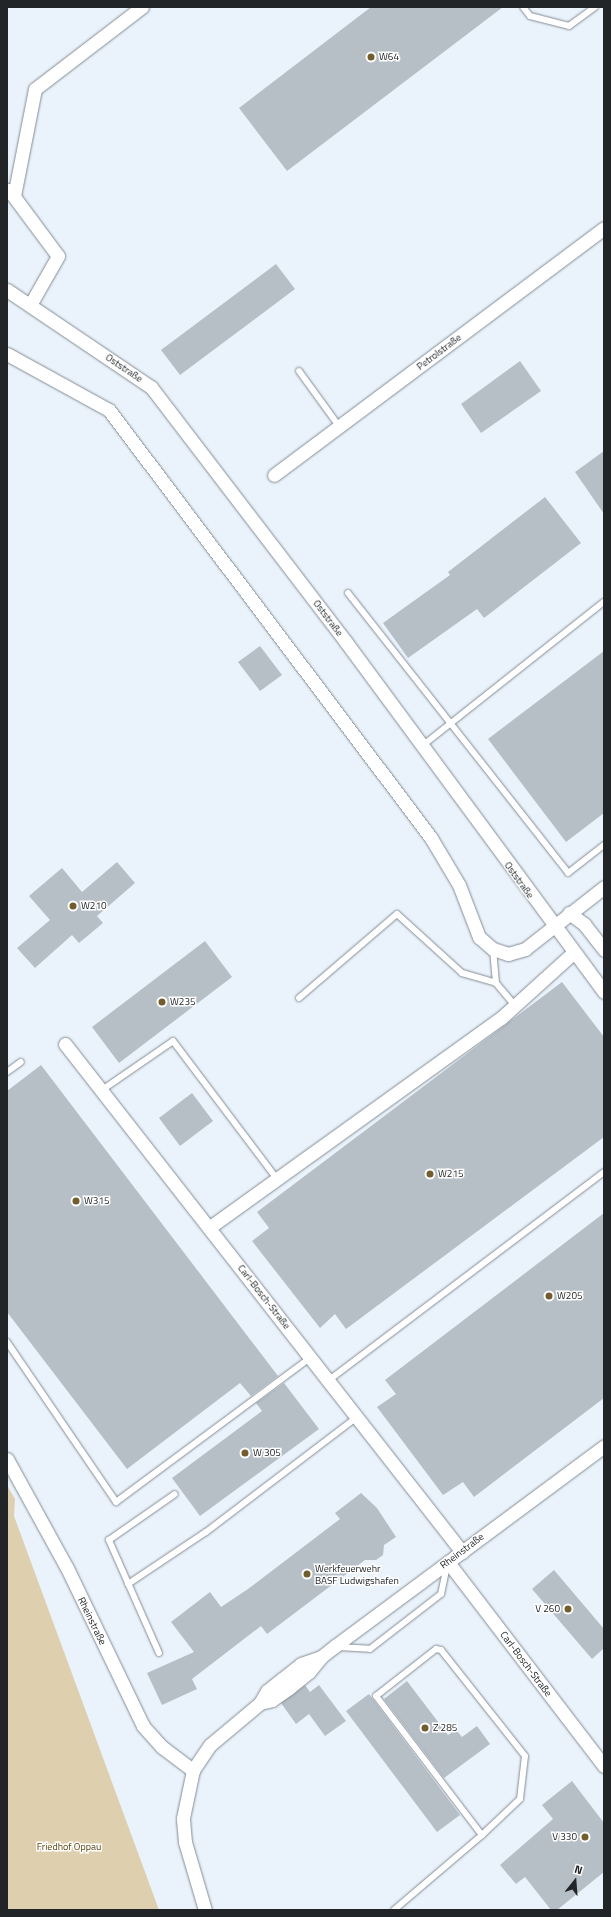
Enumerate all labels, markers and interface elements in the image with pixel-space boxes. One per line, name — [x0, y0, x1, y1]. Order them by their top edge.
place label: W64 — [379, 51, 399, 63]
marker: W64 — [366, 52, 376, 62]
street label: Petrolstraße — [414, 331, 464, 373]
street label: Oststraße — [103, 351, 145, 385]
street label: Oststraße — [311, 598, 345, 638]
street label: Oststraße — [502, 859, 536, 901]
place label: W210 — [81, 900, 107, 912]
marker: W210 — [68, 901, 78, 911]
place label: W235 — [170, 996, 196, 1008]
marker: W235 — [157, 997, 167, 1007]
place label: W215 — [438, 1168, 464, 1180]
marker: W215 — [425, 1169, 435, 1179]
place label: W315 — [84, 1195, 110, 1207]
marker: W315 — [71, 1196, 81, 1206]
street label: Carl-Bosch-Straße — [235, 1262, 293, 1332]
place label: W205 — [557, 1290, 583, 1302]
marker: W205 — [544, 1291, 554, 1301]
place label: W 305 — [253, 1447, 281, 1459]
marker: W 305 — [240, 1448, 250, 1458]
street label: Rheinstraße — [438, 1531, 486, 1571]
place label: Werkfeuerwehr BASF Ludwigshafen — [315, 1562, 399, 1586]
marker: Werkfeuerwehr BASF Ludwigshafen — [302, 1569, 312, 1579]
street label: Rheinstraße — [75, 1595, 109, 1647]
place label: V 260 — [535, 1603, 560, 1615]
marker: V 260 — [563, 1604, 573, 1614]
street label: Carl-Bosch-Straße — [498, 1629, 554, 1699]
place label: Z 285 — [433, 1722, 457, 1734]
marker: Z 285 — [420, 1723, 430, 1733]
place label: V 330 — [552, 1831, 577, 1843]
marker: V 330 — [580, 1832, 590, 1842]
park label: Friedhof Oppau — [37, 1841, 101, 1853]
north arrow — [555, 1861, 595, 1901]
text: N — [573, 1861, 584, 1878]

